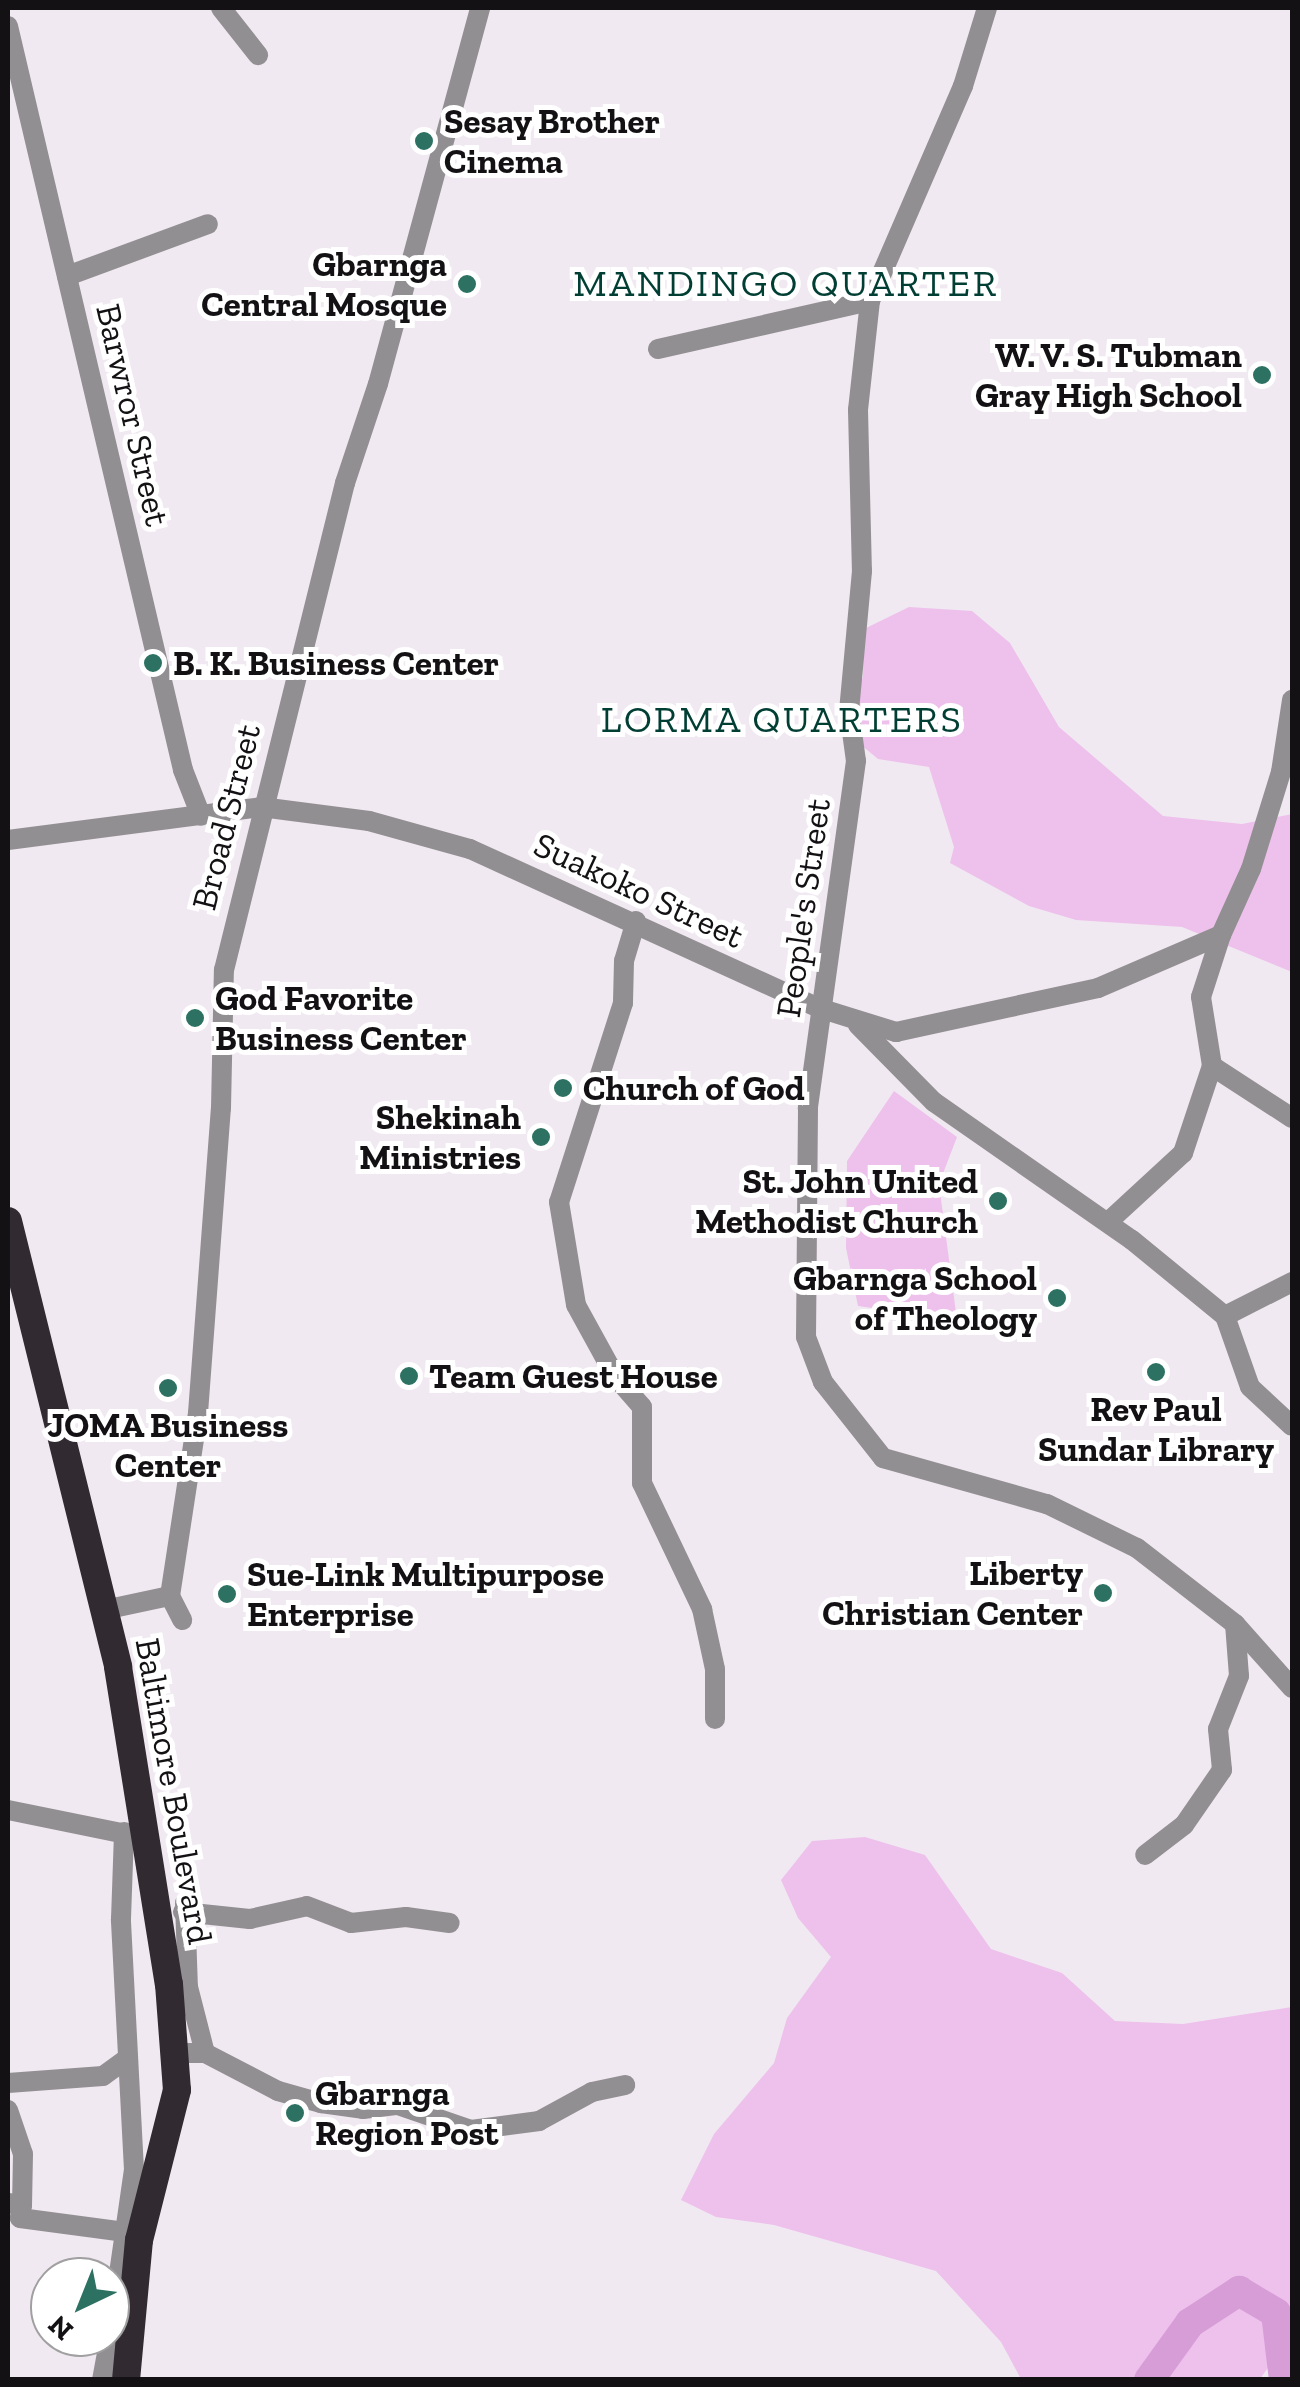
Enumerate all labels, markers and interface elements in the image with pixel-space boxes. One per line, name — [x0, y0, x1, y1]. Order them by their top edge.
place label: Sesay Brother Cinema — [444, 100, 661, 182]
marker: Sesay Brother Cinema — [413, 130, 435, 152]
place label: Gbarnga Central Mosque — [201, 243, 447, 325]
district label: MANDINGO QUARTER — [573, 261, 999, 307]
marker: Gbarnga Central Mosque — [456, 273, 478, 295]
street label: Barwror Street — [87, 300, 179, 530]
place label: W. V. S. Tubman Gray High School — [974, 334, 1242, 416]
marker: W. V. S. Tubman Gray High School — [1251, 364, 1273, 386]
place label: B. K. Business Center — [173, 642, 499, 684]
marker: B. K. Business Center — [142, 652, 164, 674]
district label: LORMA QUARTERS — [600, 697, 964, 743]
street label: Broad Street — [183, 720, 269, 914]
street label: People's Street — [767, 796, 839, 1020]
street label: Suakoko Street — [527, 823, 751, 957]
place label: God Favorite Business Center — [215, 977, 467, 1059]
marker: God Favorite Business Center — [184, 1007, 206, 1029]
place label: Church of God — [583, 1067, 804, 1109]
marker: Church of God — [552, 1077, 574, 1099]
place label: Shekinah Ministries — [359, 1096, 521, 1178]
marker: Shekinah Ministries — [530, 1126, 552, 1148]
place label: St. John United Methodist Church — [695, 1160, 978, 1242]
marker: St. John United Methodist Church — [987, 1190, 1009, 1212]
place label: Gbarnga School of Theology — [793, 1257, 1037, 1339]
marker: Gbarnga School of Theology — [1046, 1287, 1068, 1309]
place label: Team Guest House — [429, 1355, 718, 1397]
marker: Rev Paul Sundar Library — [1145, 1361, 1167, 1383]
marker: Team Guest House — [398, 1365, 420, 1387]
marker: JOMA Business Center — [157, 1377, 179, 1399]
place label: Rev Paul Sundar Library — [1038, 1388, 1274, 1470]
place label: JOMA Business Center — [47, 1404, 289, 1486]
place label: Liberty Christian Center — [822, 1552, 1083, 1634]
place label: Sue-Link Multipurpose Enterprise — [247, 1553, 604, 1635]
marker: Liberty Christian Center — [1092, 1582, 1114, 1604]
marker: Sue-Link Multipurpose Enterprise — [216, 1583, 238, 1605]
street label: Baltimore Boulevard — [126, 1635, 222, 1947]
place label: Gbarnga Region Post — [315, 2072, 499, 2154]
marker: Gbarnga Region Post — [284, 2102, 306, 2124]
north arrow — [30, 2257, 130, 2357]
text: N — [42, 2309, 80, 2347]

